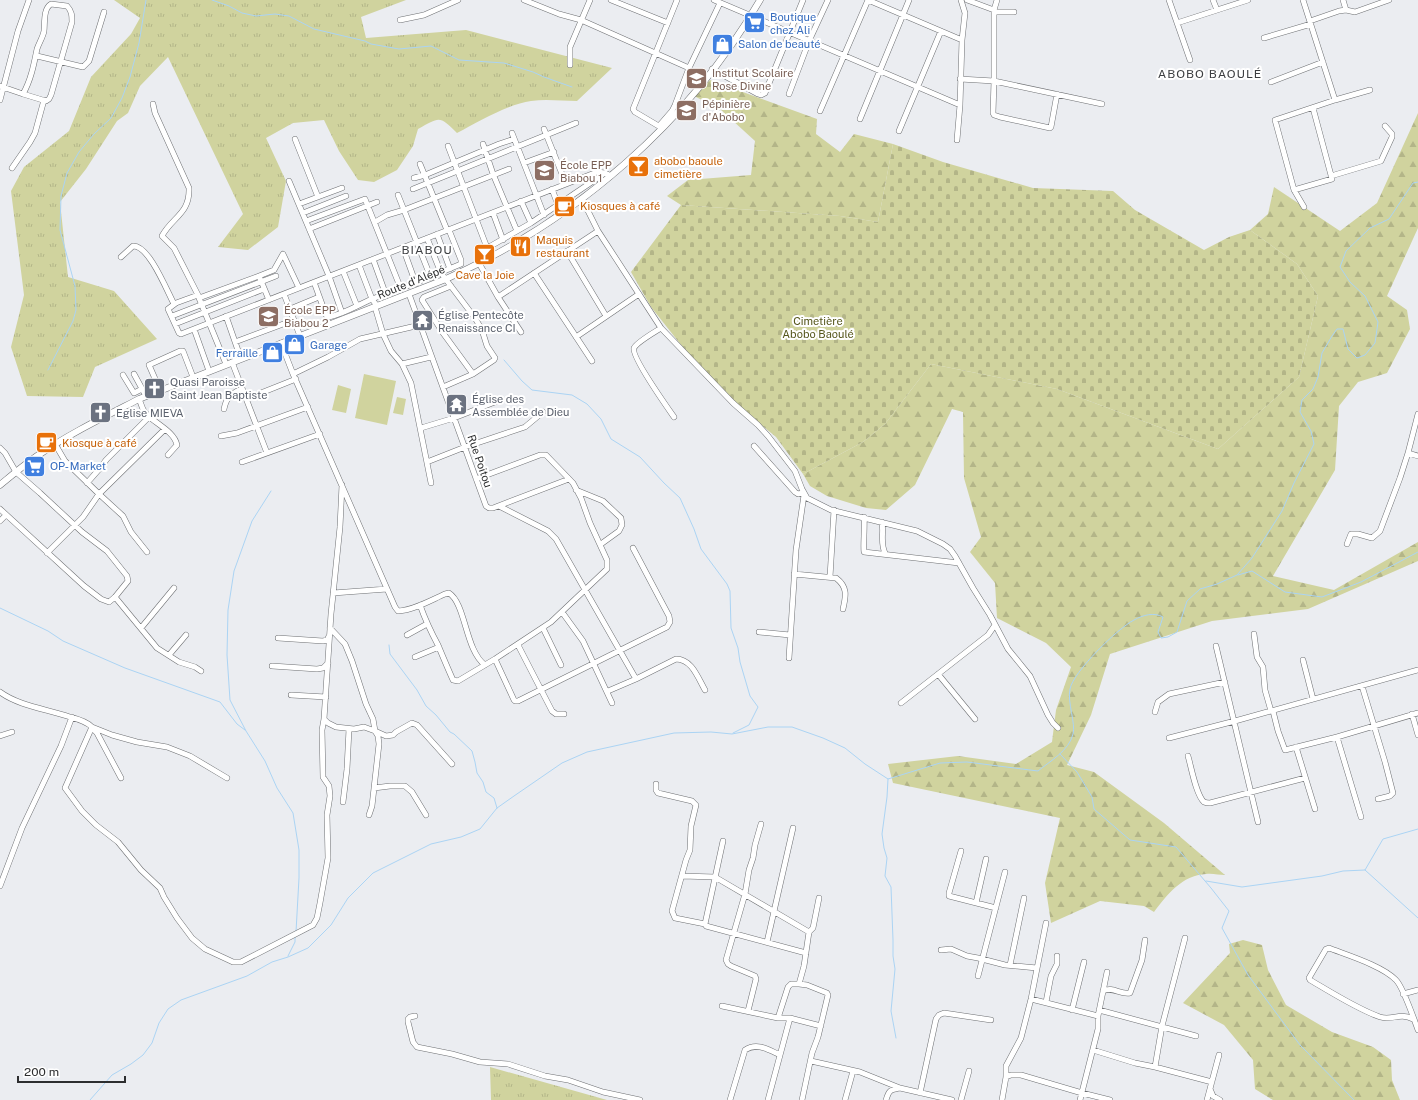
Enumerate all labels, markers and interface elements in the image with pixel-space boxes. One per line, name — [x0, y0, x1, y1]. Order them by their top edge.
supermarket icon: Boutique chez Ali — [741, 10, 767, 36]
place label: Boutique chez Ali — [770, 11, 816, 36]
shop icon: Salon de beauté — [709, 31, 735, 57]
place label: Salon de beauté — [738, 38, 821, 50]
school or university icon: Institut Scolaire Rose Divine — [684, 66, 710, 92]
place label: Institut Scolaire Rose Divine — [712, 67, 794, 92]
district label: ABOBO BAOULÉ — [1158, 67, 1262, 81]
school or university icon: Pépinière d'Abobo — [674, 97, 700, 123]
place label: Pépinière d'Abobo — [702, 98, 750, 123]
bar icon: abobo baoule cimetière — [625, 154, 651, 180]
place label: abobo baoule cimetière — [654, 155, 723, 180]
school or university icon: École EPP Biabou 1 — [532, 158, 558, 184]
place label: École EPP Biabou 1 — [560, 158, 612, 184]
cafe icon: Kiosques à café — [551, 193, 577, 219]
place label: Kiosques à café — [580, 200, 660, 212]
restaurant icon: Maquis restaurant — [507, 233, 533, 259]
place label: Maquis restaurant — [536, 234, 589, 259]
bar icon: Cave la Joie — [472, 242, 498, 268]
district label: BIABOU — [401, 243, 453, 257]
street label: Route d'Alépé — [375, 263, 447, 301]
place label: Cave la Joie — [455, 269, 515, 281]
school or university icon: École EPP Biabou 2 — [255, 303, 281, 329]
place label: École EPP Biabou 2 — [284, 303, 336, 329]
temple icon: Église Pentecôte Renaissance CI — [410, 308, 436, 334]
place label: Église Pentecôte Renaissance CI — [438, 308, 524, 334]
park label: Cimetière Abobo Baoulé — [782, 315, 854, 340]
shop icon: Garage — [282, 332, 308, 358]
place label: Garage — [310, 339, 347, 351]
shop icon: Ferraille — [260, 340, 286, 366]
place label: Ferraille — [216, 347, 258, 359]
church icon: Quasi Paroisse Saint Jean Baptiste — [142, 375, 168, 401]
place label: Quasi Paroisse Saint Jean Baptiste — [170, 376, 267, 401]
temple icon: Église des Assemblée de Dieu — [443, 392, 469, 418]
place label: Église des Assemblée de Dieu — [472, 392, 569, 418]
church icon: Eglise MIEVA — [87, 400, 113, 426]
place label: Eglise MIEVA — [116, 407, 184, 419]
cafe icon: Kiosque à café — [34, 430, 60, 456]
street label: Rue Poitou — [465, 433, 495, 489]
place label: Kiosque à café — [62, 437, 137, 449]
supermarket icon: OP- Market — [21, 453, 47, 479]
place label: OP- Market — [50, 460, 106, 472]
scale bar — [18, 1058, 125, 1084]
text: 200 m — [24, 1065, 59, 1079]

